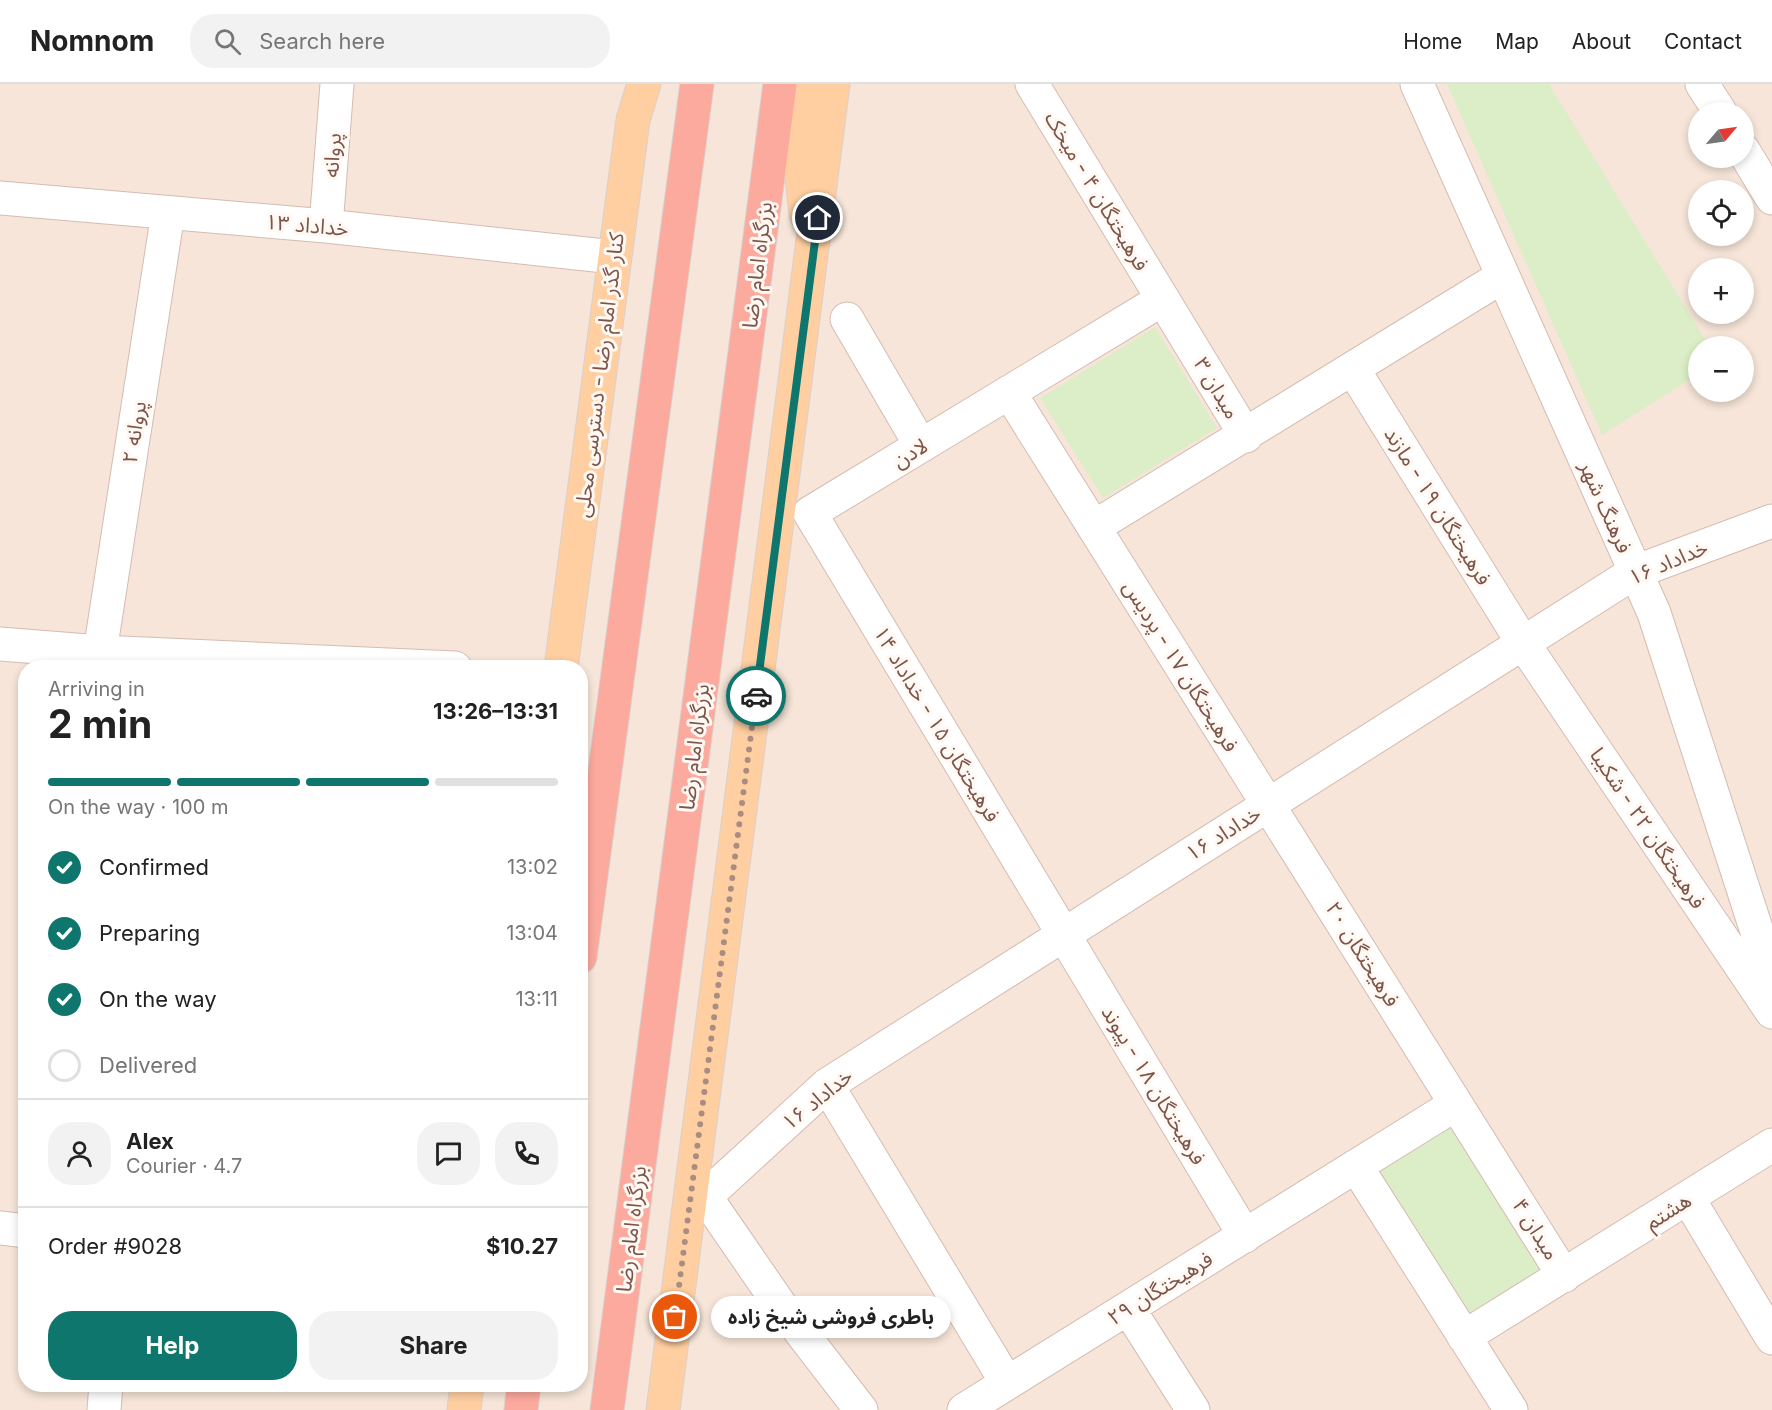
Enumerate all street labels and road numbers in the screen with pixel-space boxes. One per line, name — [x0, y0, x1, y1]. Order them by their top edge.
street label: فرهیختگان ۴ - میخک — [1040, 107, 1154, 275]
street label: پروانه — [318, 132, 347, 178]
street label: بزرگراه امام رضا — [737, 200, 781, 330]
street label: خداداد ۱۳ — [264, 209, 350, 241]
street label: کنار گذر امام رضا - دسترسی محلی — [569, 231, 633, 519]
street label: میدان ۳ — [1189, 353, 1245, 423]
street label: پروانه ۲ — [117, 399, 152, 465]
street label: فرهیختگان ۱۹ - مازند — [1379, 422, 1497, 590]
street label: لادن — [888, 433, 932, 473]
street label: فرهنگ شهر — [1574, 456, 1637, 557]
street label: خداداد ۱۶ — [1625, 534, 1711, 590]
street label: فرهیختگان ۱۷ - پردیس — [1117, 576, 1244, 757]
street label: فرهیختگان ۱۵ - خداداد ۱۴ — [869, 622, 1005, 826]
street label: بزرگراه امام رضا — [674, 682, 718, 812]
street label: فرهیختگان ۲۲ - شکیبا — [1585, 743, 1711, 913]
street label: خداداد ۱۶ — [1181, 800, 1265, 866]
street label: فرهیختگان ۲۰ — [1321, 897, 1405, 1011]
street label: فرهیختگان ۱۸ - پیوند — [1096, 1001, 1211, 1170]
street label: خداداد ۱۶ — [777, 1063, 857, 1135]
street label: بزرگراه امام رضا — [611, 1164, 655, 1294]
street label: هشتم — [1640, 1187, 1697, 1237]
street label: میدان ۴ — [1508, 1194, 1564, 1264]
street label: فرهیختگان ۲۹ — [1103, 1246, 1217, 1330]

